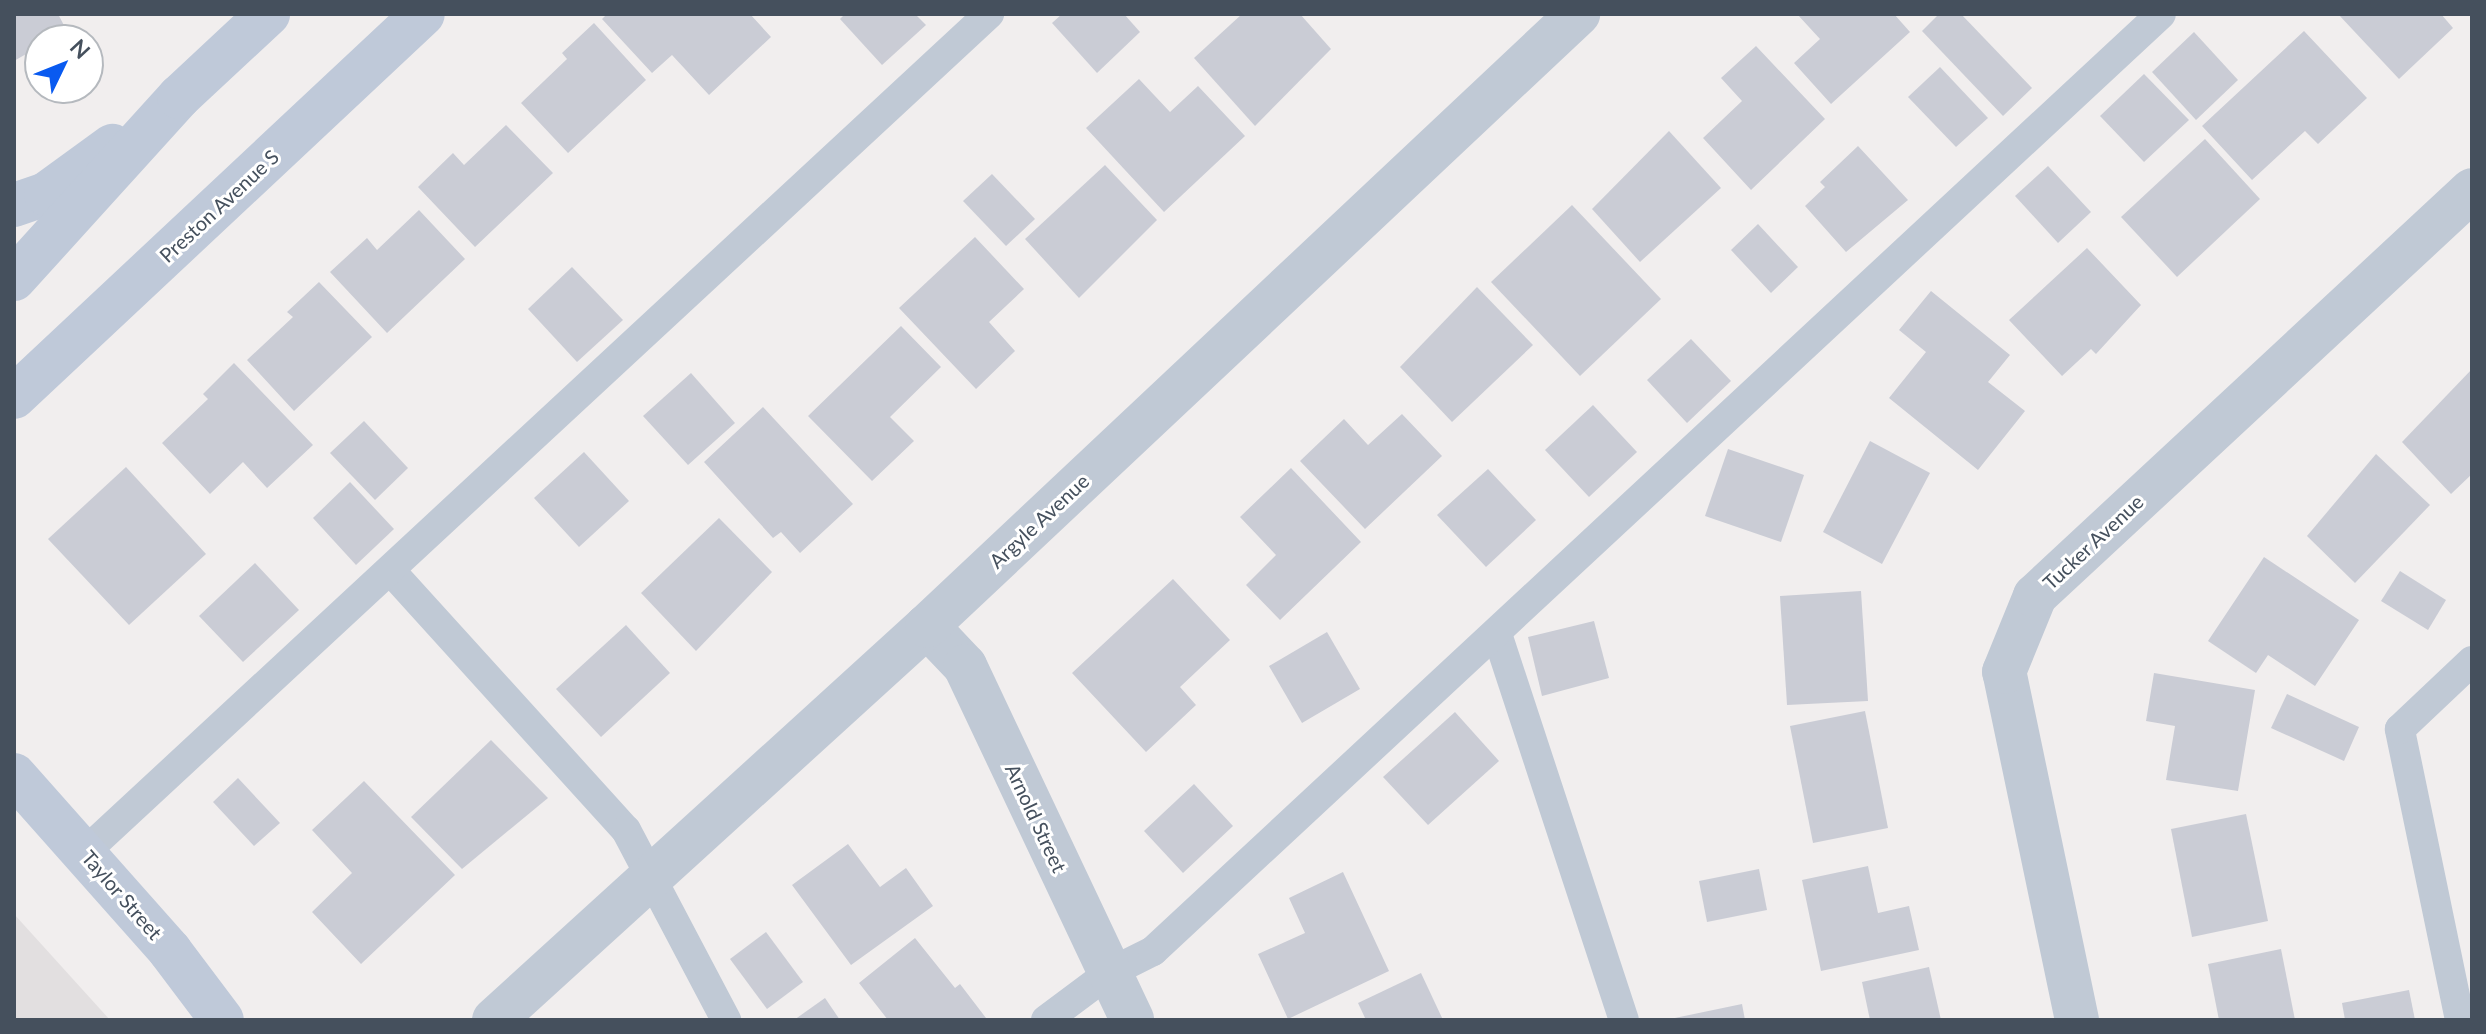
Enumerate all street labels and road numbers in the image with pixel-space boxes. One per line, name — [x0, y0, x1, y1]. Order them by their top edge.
street label: Preston Avenue S — [154, 144, 284, 268]
street label: Argyle Avenue — [984, 469, 1094, 573]
street label: Tucker Avenue — [2038, 489, 2148, 595]
street label: Arnold Street — [1000, 760, 1072, 876]
street label: Taylor Street — [77, 845, 167, 945]

